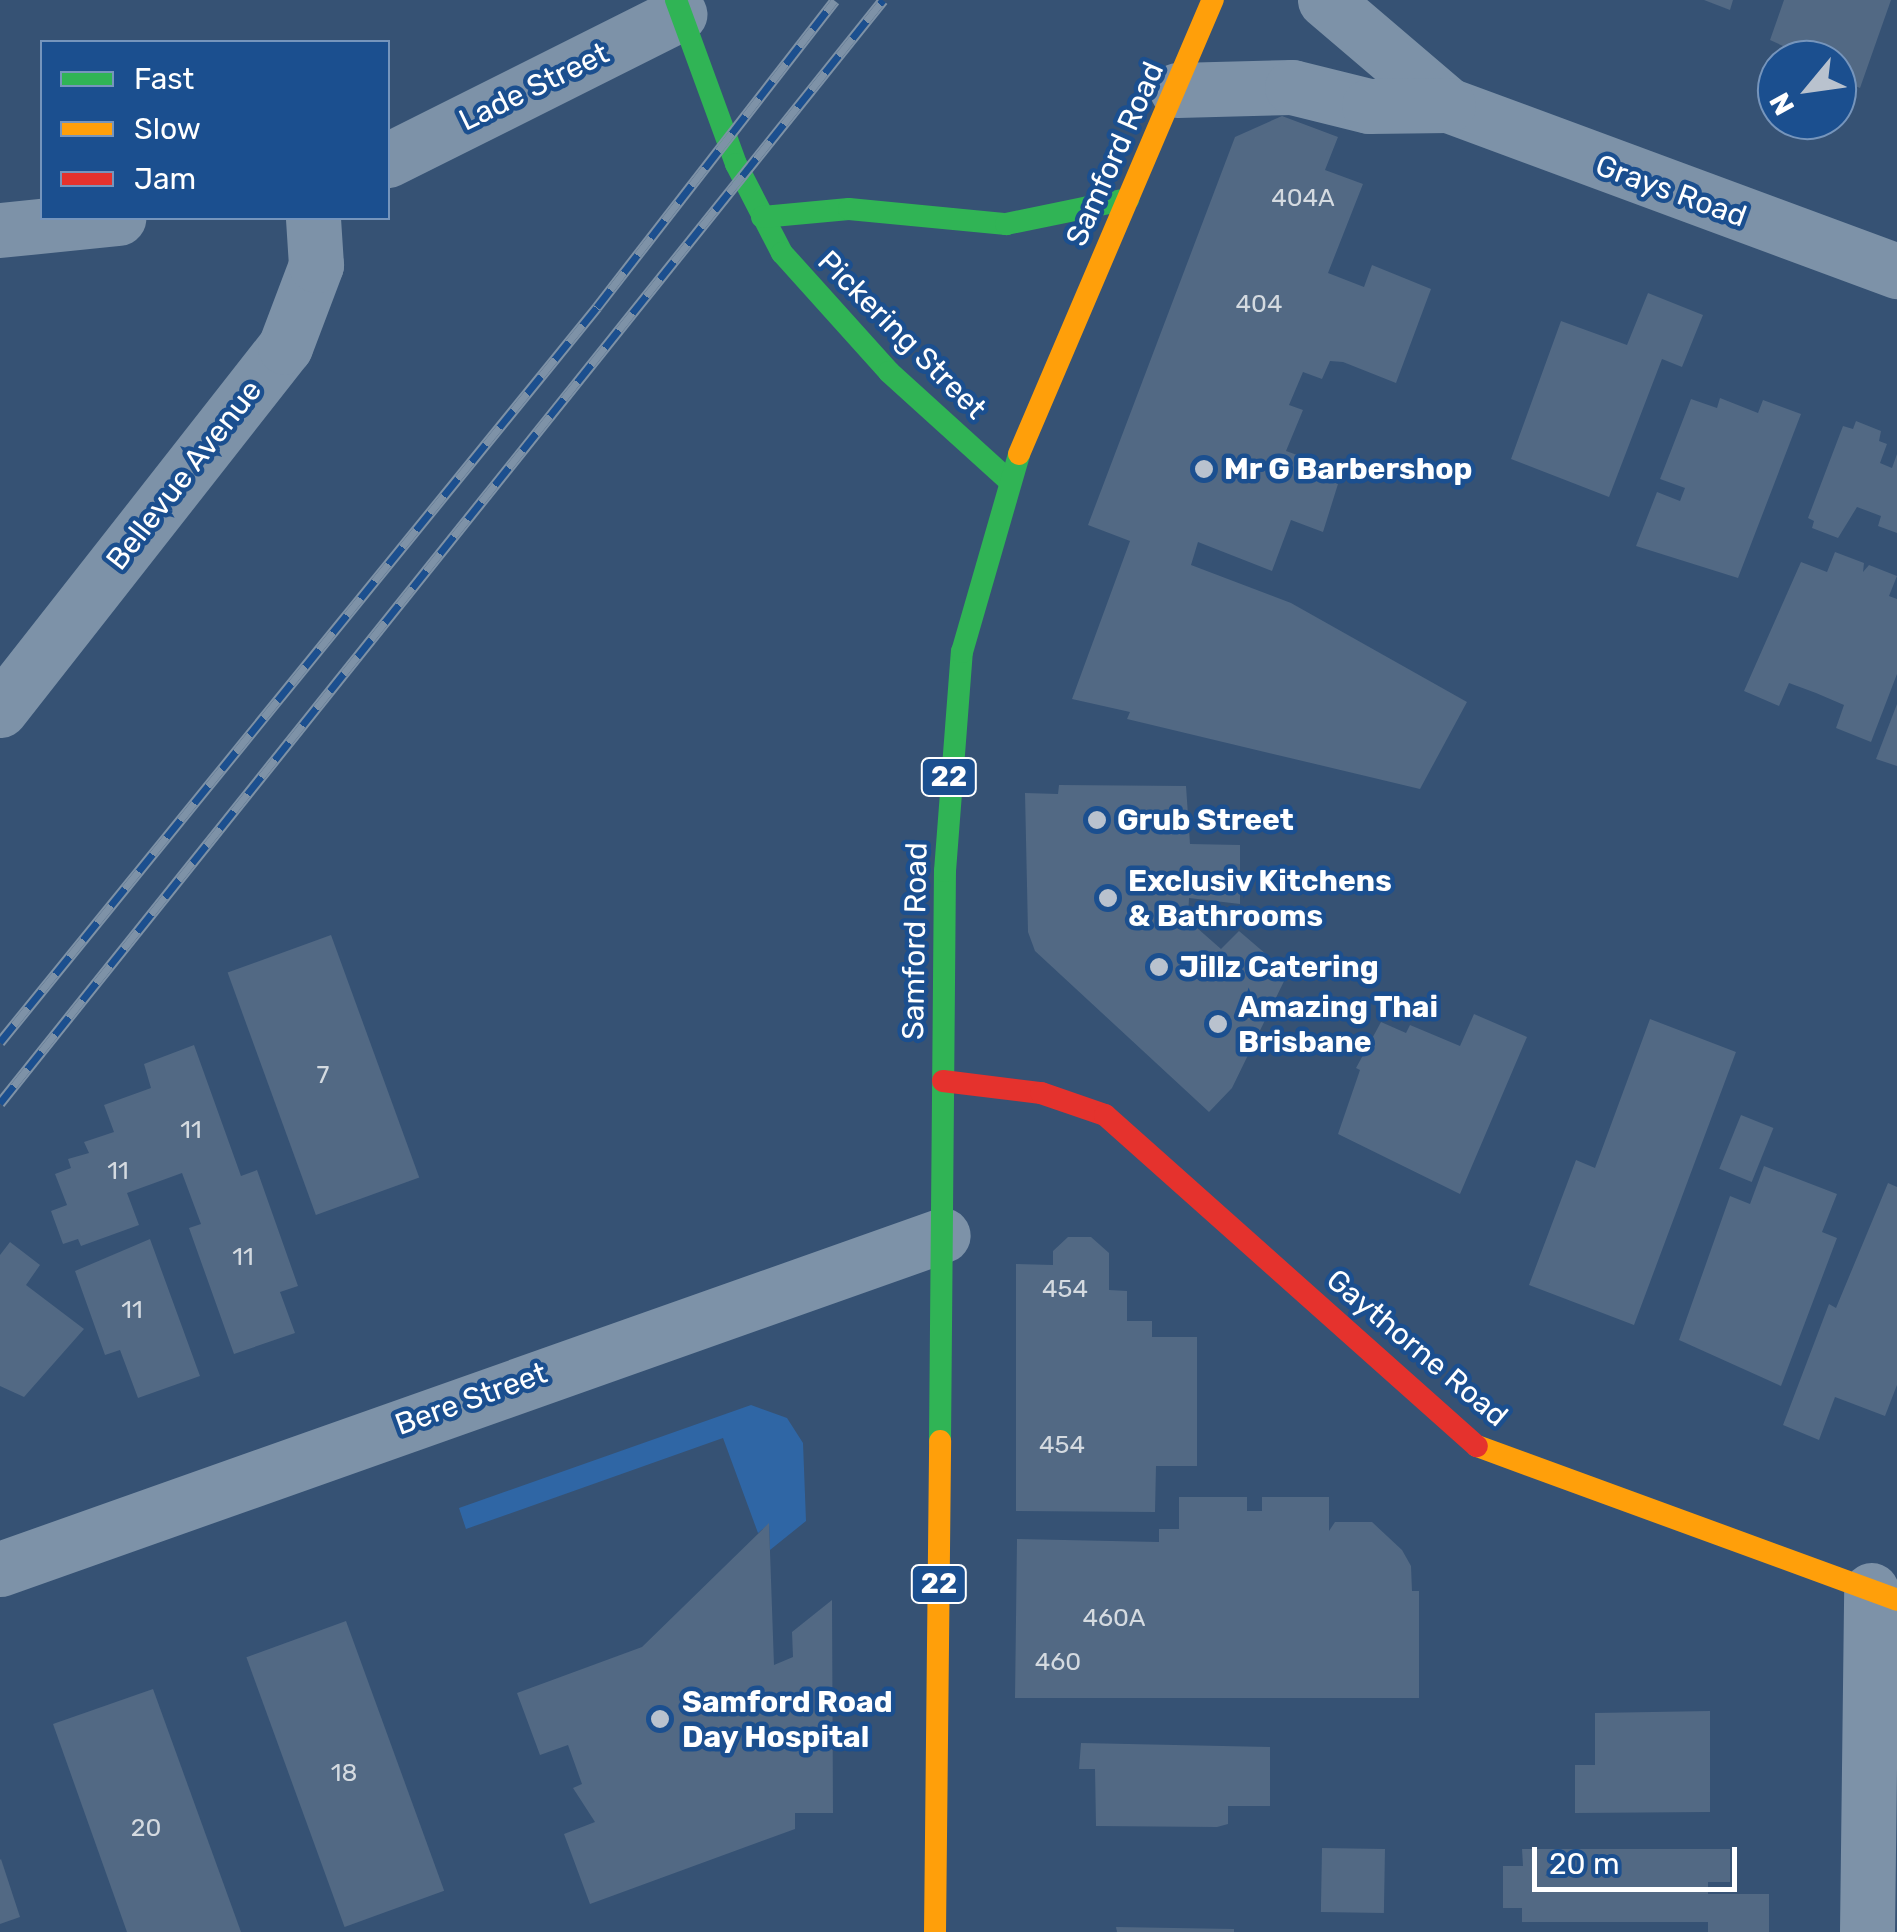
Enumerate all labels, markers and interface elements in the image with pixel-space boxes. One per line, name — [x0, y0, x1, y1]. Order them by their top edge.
street label: Lade Street — [453, 35, 615, 139]
legend — [40, 40, 390, 220]
north arrow — [1757, 40, 1857, 140]
street label: Samford Road — [1058, 56, 1172, 252]
text: Fast — [134, 61, 194, 97]
text: N — [1763, 87, 1801, 121]
text: Slow — [134, 111, 201, 147]
street label: Grays Road — [1591, 147, 1751, 235]
text: Jam — [134, 161, 196, 197]
house number: 404A — [1271, 183, 1335, 213]
street label: Pickering Street — [810, 243, 994, 427]
house number: 404 — [1236, 289, 1282, 319]
street label: Bellevue Avenue — [99, 373, 269, 577]
place label: Mr G Barbershop — [1224, 451, 1473, 487]
marker: Mr G Barbershop — [1193, 458, 1215, 480]
road number: 22 — [919, 754, 979, 800]
place label: Grub Street — [1117, 802, 1294, 838]
marker: Grub Street — [1086, 809, 1108, 831]
street label: Samford Road — [895, 842, 935, 1040]
place label: Exclusiv Kitchens & Bathrooms — [1128, 863, 1393, 934]
marker: Exclusiv Kitchens & Bathrooms — [1097, 887, 1119, 909]
place label: Jillz Catering — [1179, 949, 1379, 985]
marker: Jillz Catering — [1148, 956, 1170, 978]
place label: Amazing Thai Brisbane — [1238, 989, 1439, 1060]
marker: Amazing Thai Brisbane — [1207, 1013, 1229, 1035]
house number: 7 — [317, 1060, 329, 1090]
house number: 11 — [180, 1115, 202, 1145]
house number: 11 — [107, 1156, 129, 1186]
house number: 11 — [232, 1242, 254, 1272]
street label: Gaythorne Road — [1319, 1262, 1515, 1434]
house number: 454 — [1042, 1274, 1088, 1304]
house number: 11 — [121, 1295, 143, 1325]
street label: Bere Street — [390, 1355, 552, 1443]
house number: 454 — [1039, 1430, 1085, 1460]
road number: 22 — [909, 1561, 969, 1607]
house number: 460A — [1082, 1603, 1146, 1633]
house number: 460 — [1035, 1647, 1081, 1677]
place label: Samford Road Day Hospital — [682, 1684, 893, 1754]
marker: Samford Road Day Hospital — [647, 1706, 673, 1732]
house number: 18 — [331, 1758, 357, 1788]
house number: 20 — [131, 1813, 161, 1843]
scale bar — [1537, 1827, 1742, 1889]
text: 20 m — [1549, 1846, 1620, 1882]

